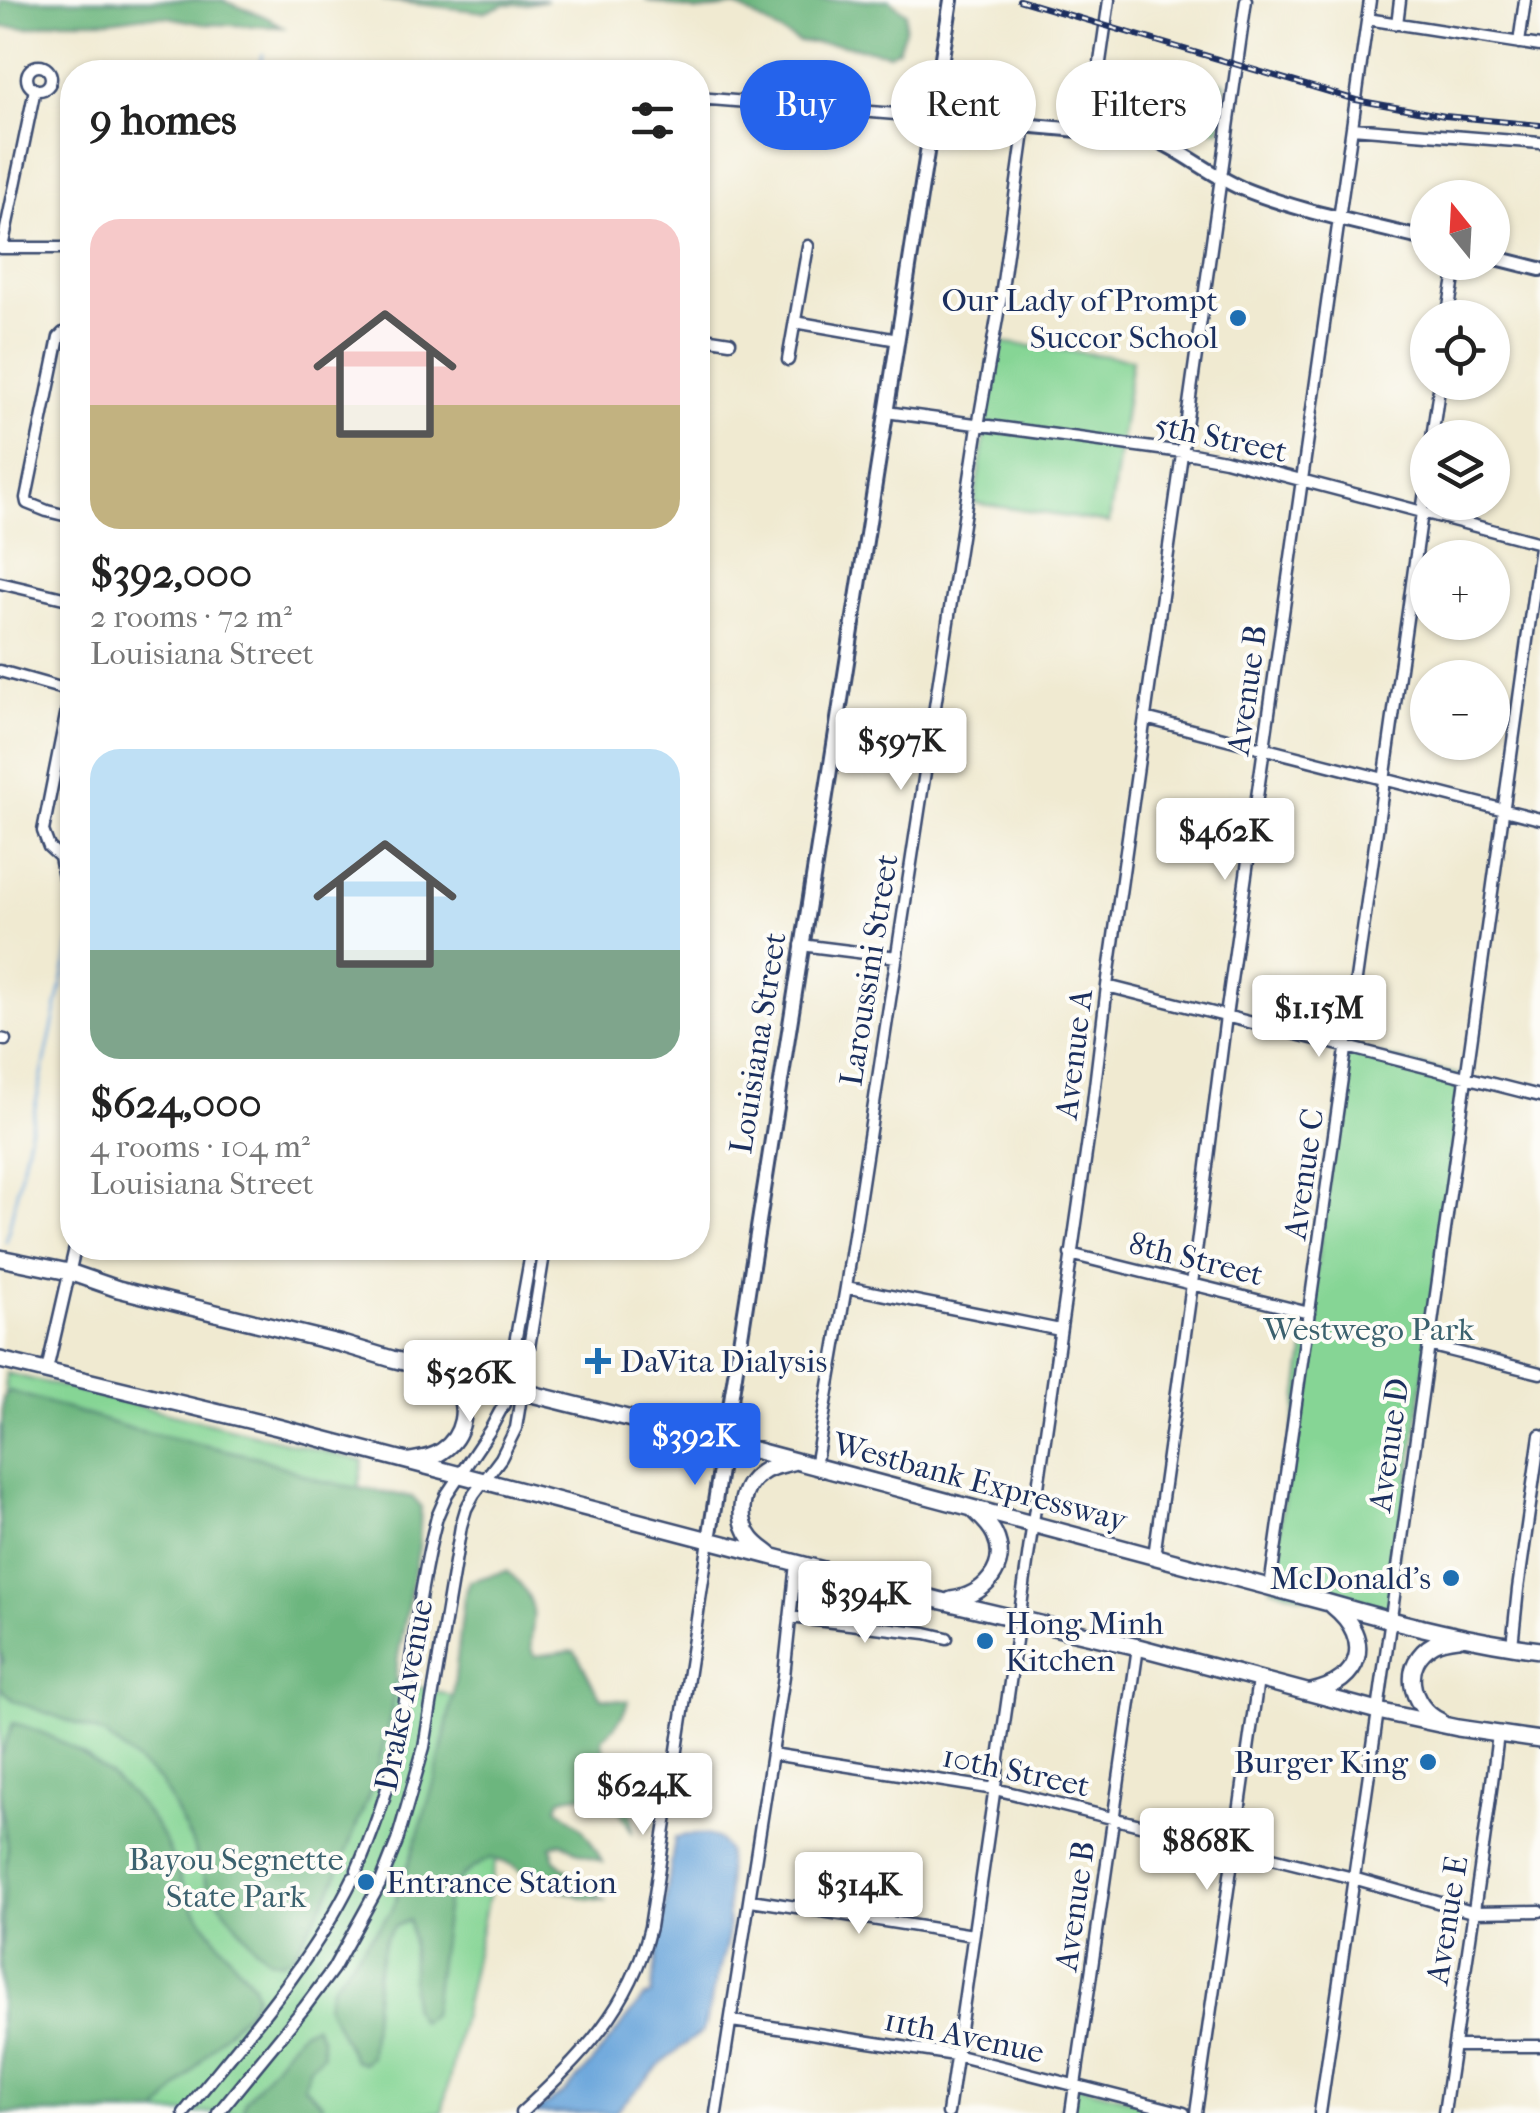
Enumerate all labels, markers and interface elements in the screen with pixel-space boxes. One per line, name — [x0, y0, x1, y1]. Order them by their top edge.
chip: Buy — [740, 60, 871, 150]
chip: Rent — [891, 60, 1036, 150]
chip: Filters — [1056, 60, 1222, 150]
icon: filters — [625, 93, 680, 148]
text: 9 homes — [90, 96, 237, 145]
north arrow — [1410, 180, 1510, 280]
map controls — [1410, 180, 1510, 760]
place label: Our Lady of Prompt Succor School — [941, 282, 1219, 356]
icon: home — [295, 284, 475, 464]
button: locate — [1410, 300, 1510, 400]
marker: Our Lady of Prompt Succor School — [1227, 307, 1249, 329]
street label: 5th Street — [1151, 406, 1291, 470]
button: layers — [1410, 420, 1510, 520]
button: + — [1410, 540, 1510, 640]
text: $392,000 — [90, 549, 252, 598]
text: 2 rooms · 72 m² — [90, 598, 292, 635]
street label: Avenue B — [1219, 623, 1274, 759]
text: Louisiana Street — [90, 635, 314, 672]
button: − — [1410, 660, 1510, 760]
pin: $597K — [831, 708, 971, 793]
text: $597K — [858, 722, 944, 759]
pin: $462K — [1155, 798, 1295, 883]
text: $462K — [1178, 812, 1272, 849]
icon: home — [295, 814, 475, 994]
street label: Laroussini Street — [832, 851, 906, 1088]
street label: Louisiana Street — [722, 929, 794, 1156]
pin: $1.15M — [1238, 975, 1400, 1060]
street label: Avenue A — [1047, 987, 1100, 1123]
text: $1.15M — [1274, 989, 1364, 1026]
text: $624,000 — [90, 1079, 262, 1128]
street label: Avenue C — [1276, 1106, 1331, 1244]
text: 4 rooms · 104 m² — [90, 1128, 310, 1165]
text: Louisiana Street — [90, 1165, 314, 1202]
street label: 8th Street — [1125, 1225, 1267, 1294]
park label: Westwego Park — [1262, 1311, 1475, 1348]
pin: $526K — [400, 1340, 540, 1425]
place label: DaVita Dialysis — [620, 1343, 827, 1380]
marker: DaVita Dialysis — [585, 1348, 611, 1374]
text: $526K — [426, 1354, 514, 1391]
street label: Avenue D — [1361, 1376, 1417, 1516]
pin: $392K — [625, 1403, 765, 1488]
text: $392K — [651, 1417, 739, 1454]
street label: Westbank Expressway — [828, 1425, 1132, 1539]
place label: McDonald's — [1270, 1560, 1431, 1597]
pin: $394K — [795, 1561, 935, 1646]
marker: McDonald's — [1440, 1567, 1462, 1589]
text: $394K — [820, 1575, 910, 1612]
street label: Drake Avenue — [367, 1596, 441, 1794]
place label: Hong Minh Kitchen — [1005, 1605, 1164, 1679]
marker: Hong Minh Kitchen — [974, 1630, 996, 1652]
street label: 10th Street — [939, 1737, 1094, 1805]
place label: Burger King — [1234, 1744, 1409, 1781]
marker: Burger King — [1417, 1751, 1439, 1773]
pin: $624K — [573, 1753, 713, 1838]
text: $624K — [596, 1767, 690, 1804]
pin: $868K — [1137, 1808, 1277, 1893]
text: $868K — [1162, 1822, 1252, 1859]
street label: Avenue B — [1047, 1839, 1102, 1975]
park label: Bayou Segnette State Park — [129, 1841, 344, 1915]
pin: $314K — [789, 1852, 929, 1937]
street label: Avenue E — [1418, 1853, 1475, 1989]
place label: Entrance Station — [386, 1864, 617, 1901]
text: $314K — [817, 1866, 901, 1903]
marker: Entrance Station — [355, 1871, 377, 1893]
street label: 11th Avenue — [881, 2001, 1047, 2071]

